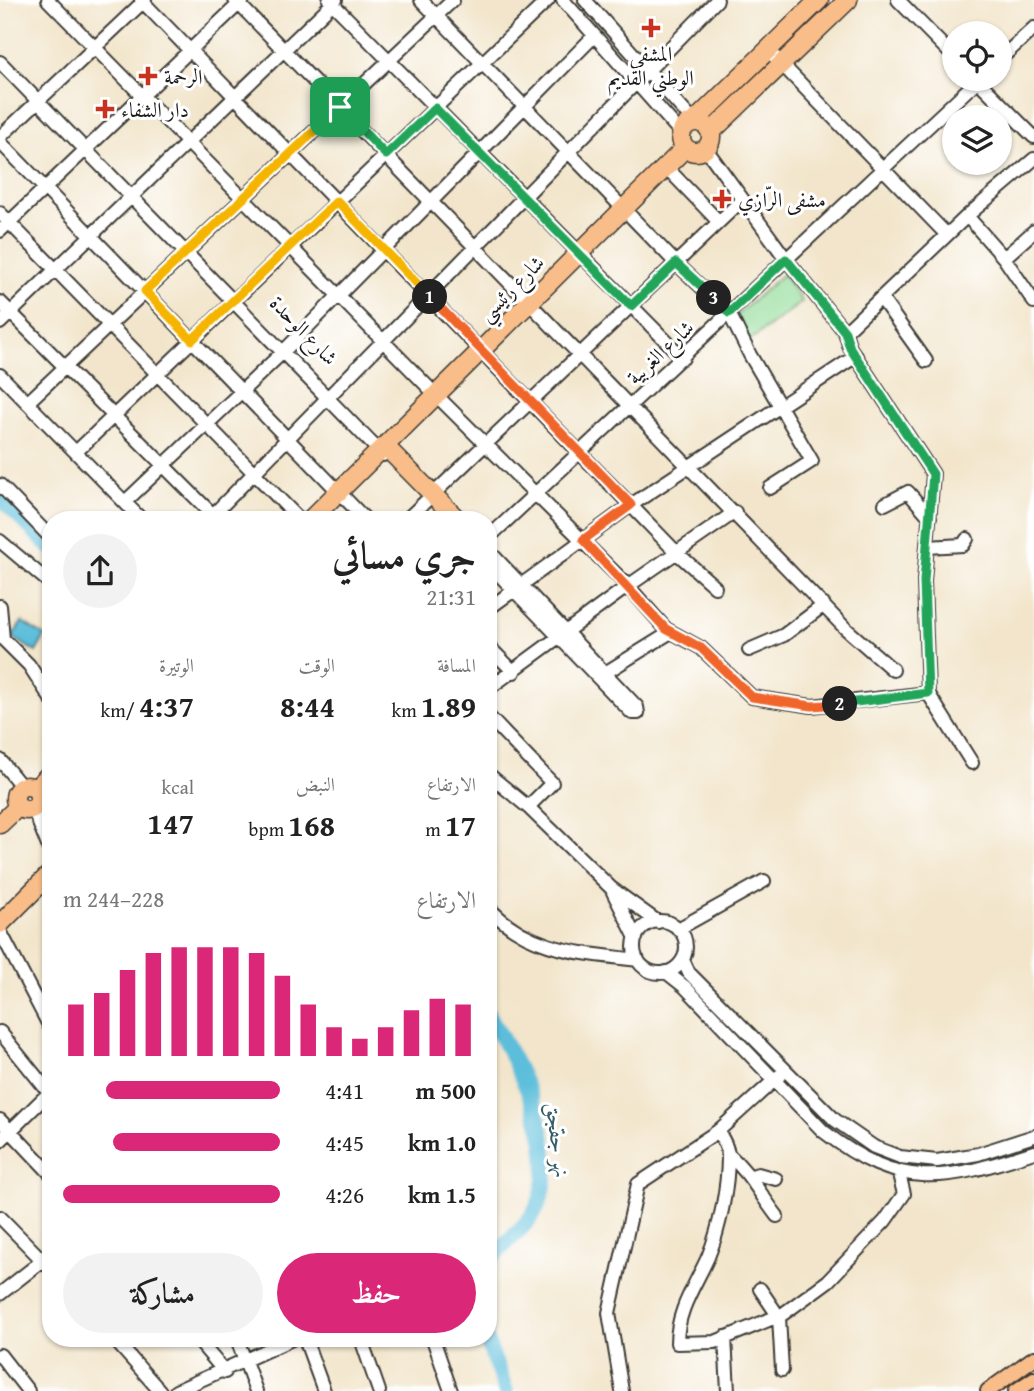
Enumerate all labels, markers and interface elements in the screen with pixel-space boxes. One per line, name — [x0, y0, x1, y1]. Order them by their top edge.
marker: المشفى الوطني القديم — [641, 18, 661, 38]
map controls — [942, 21, 1012, 175]
button: locate — [942, 21, 1012, 91]
place label: المشفى الوطني القديم — [608, 38, 694, 98]
place label: الرحمة — [164, 61, 203, 92]
marker: الرحمة — [138, 66, 158, 86]
pin — [310, 77, 370, 137]
icon: arrive — [321, 88, 359, 126]
place label: دار الشفاء — [121, 94, 189, 125]
marker: دار الشفاء — [95, 99, 115, 119]
button: layers — [942, 105, 1012, 175]
place label: مشفى الرّازي — [738, 184, 826, 216]
marker: مشفى الرّازي — [712, 189, 732, 209]
street label: شارع رئيسي — [471, 248, 555, 332]
pin: 1 — [412, 280, 448, 314]
pin: 3 — [696, 280, 732, 316]
text: 1 — [425, 282, 434, 310]
text: 3 — [709, 283, 718, 311]
street label: شارع الوحدة — [260, 288, 345, 374]
street label: شارع الغربية — [619, 312, 703, 394]
text: جري مسائي — [332, 526, 476, 582]
button: share — [63, 534, 137, 608]
text: 21:31 — [426, 580, 476, 613]
text: الوتيرة — [159, 651, 194, 679]
text: الوقت — [299, 651, 335, 679]
text: المسافة — [437, 651, 476, 679]
text: 4:37 — [139, 684, 194, 728]
text: 8:44 — [280, 684, 335, 728]
text: 1.89 — [421, 684, 476, 728]
pin: 2 — [822, 686, 858, 722]
text: 2 — [835, 689, 844, 717]
text: /km — [101, 696, 139, 724]
text: km — [392, 696, 421, 724]
text: النبض — [296, 770, 335, 798]
text: الارتفاع — [427, 770, 476, 798]
text: kcal — [162, 773, 194, 801]
text: 147 — [147, 801, 194, 845]
text: 168 — [288, 803, 335, 847]
text: 17 — [445, 803, 476, 847]
text: bpm — [249, 815, 288, 843]
text: m — [425, 815, 445, 843]
text: 228–244 m — [63, 882, 164, 915]
text: الارتفاع — [416, 883, 476, 916]
text: 4:41 — [325, 1074, 364, 1107]
text: 500 m — [415, 1074, 476, 1107]
water label: نهر جقجق — [538, 1100, 580, 1180]
text: 4:45 — [325, 1126, 364, 1159]
text: 1.0 km — [408, 1126, 476, 1159]
text: 4:26 — [325, 1178, 364, 1211]
text: 1.5 km — [408, 1178, 476, 1211]
button: مشاركة — [63, 1253, 263, 1333]
button: حفظ — [277, 1253, 476, 1333]

